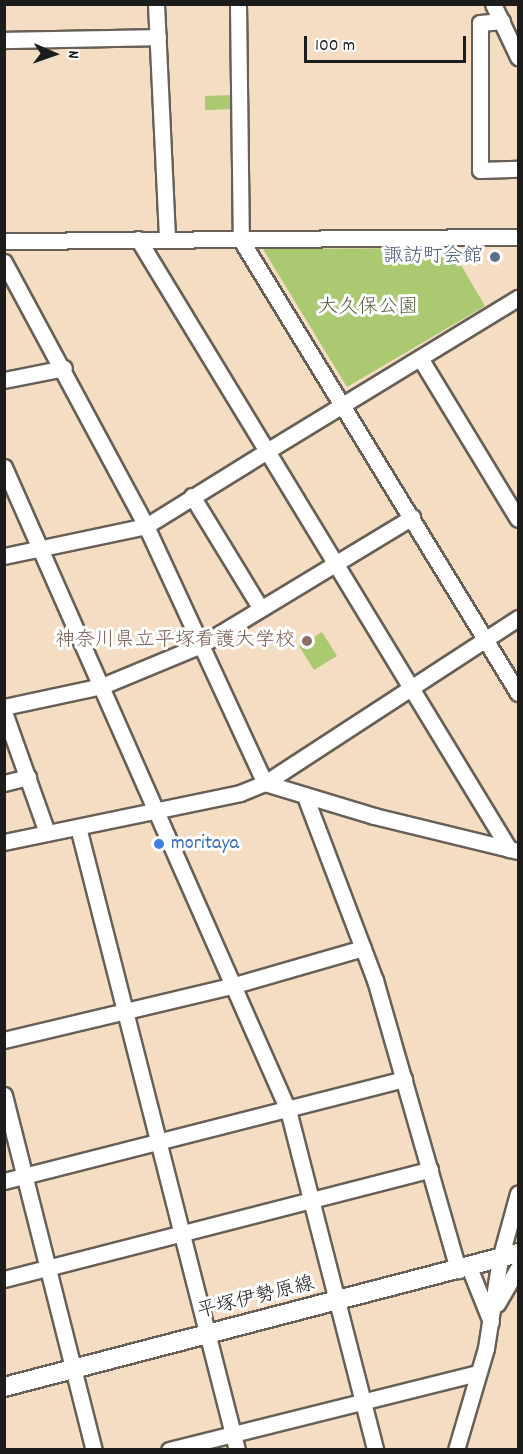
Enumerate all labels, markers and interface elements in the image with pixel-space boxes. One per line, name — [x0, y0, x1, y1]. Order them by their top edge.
north arrow — [24, 24, 84, 84]
scale bar — [307, 24, 469, 62]
text: 100 m — [315, 34, 355, 59]
text: N — [61, 50, 84, 59]
place label: 諏訪町会館 — [383, 245, 483, 269]
marker: 諏訪町会館 — [488, 250, 502, 264]
park label: 大久保公園 — [318, 296, 418, 320]
place label: 神奈川県立平塚看護大学校 — [55, 629, 295, 653]
marker: 神奈川県立平塚看護大学校 — [300, 634, 314, 648]
place label: moritaya — [171, 832, 239, 856]
marker: moritaya — [152, 837, 166, 851]
street label: 平塚伊勢原線 — [195, 1273, 317, 1325]

